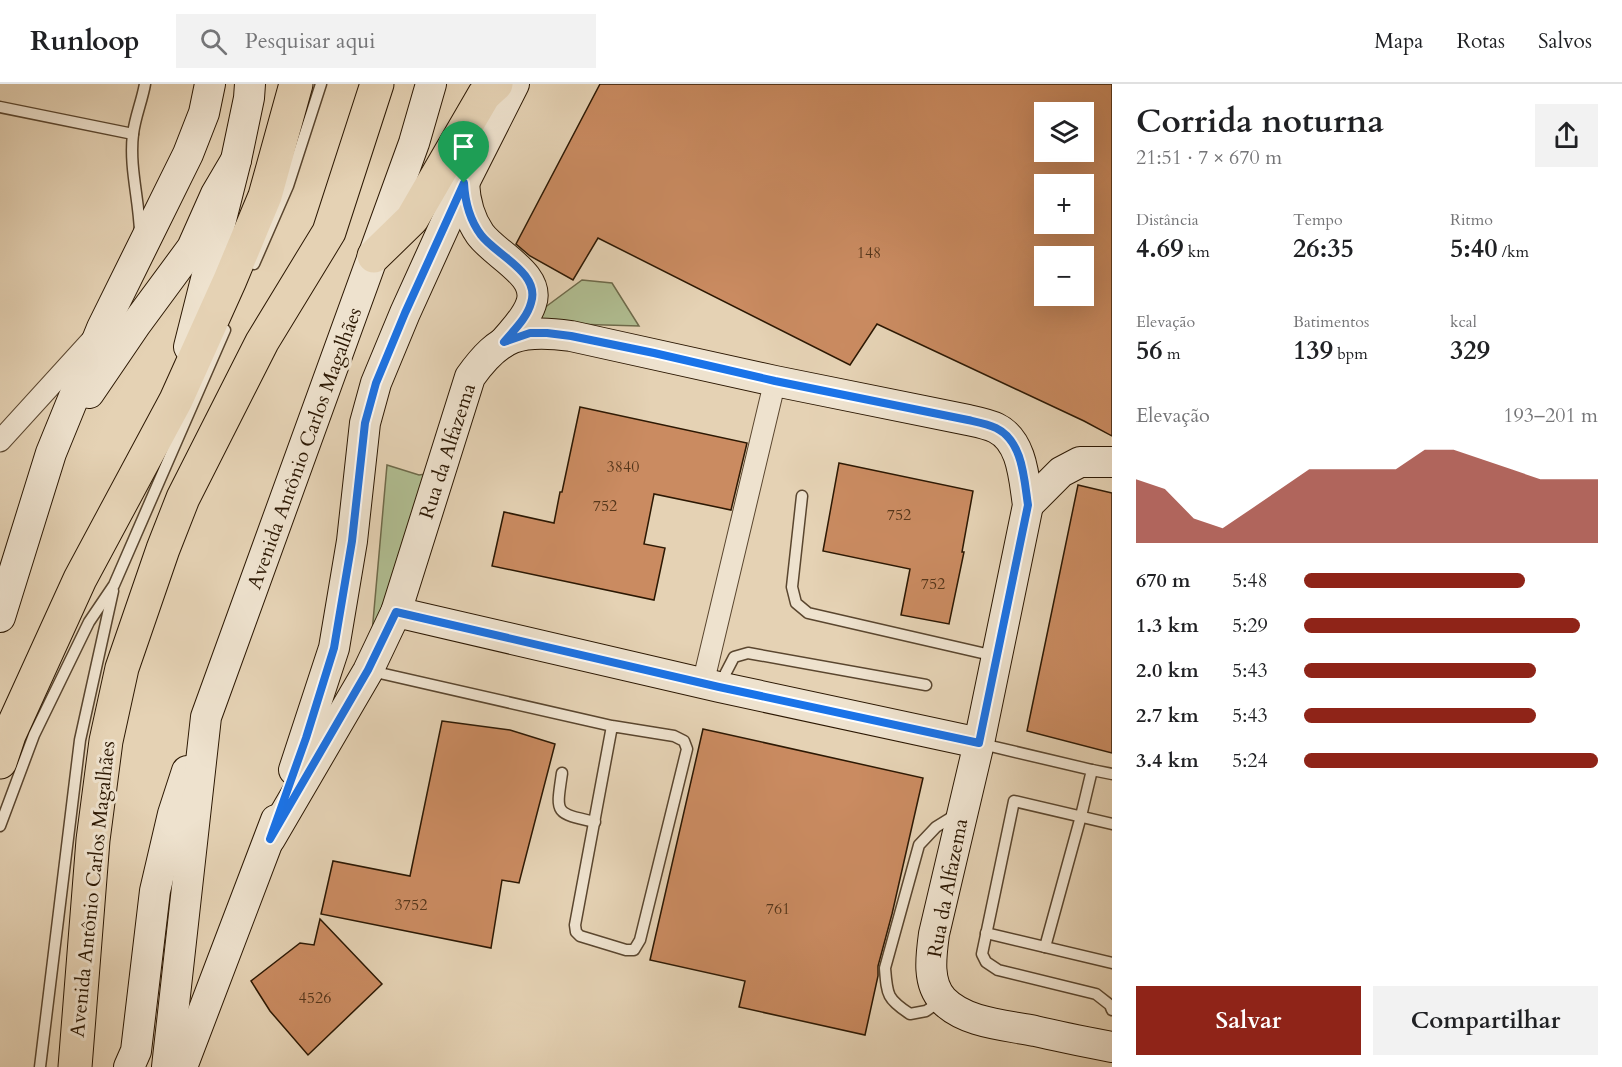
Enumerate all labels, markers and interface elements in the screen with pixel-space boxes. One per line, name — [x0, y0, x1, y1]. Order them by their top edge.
search box — [176, 14, 596, 68]
text: Runloop — [30, 22, 140, 60]
icon: search — [197, 25, 230, 58]
text: Pesquisar aqui — [245, 26, 375, 56]
text: Mapa — [1374, 27, 1423, 56]
text: Rotas — [1456, 27, 1505, 56]
text: Salvos — [1538, 27, 1592, 56]
text: Corrida noturna — [1136, 99, 1384, 144]
map controls — [1034, 102, 1094, 306]
button: layers — [1034, 102, 1094, 162]
button: share — [1535, 104, 1598, 167]
pin — [438, 121, 489, 183]
icon: arrive — [447, 130, 480, 163]
text: 21:51 · 7 × 670 m — [1136, 144, 1282, 171]
button: + — [1034, 174, 1094, 234]
text: Distância — [1136, 209, 1199, 231]
text: Tempo — [1293, 209, 1343, 231]
text: Ritmo — [1450, 209, 1493, 231]
text: 4.69 — [1136, 231, 1184, 266]
text: 26:35 — [1293, 231, 1354, 266]
text: 5:40 — [1450, 231, 1498, 266]
text: km — [1184, 241, 1210, 263]
text: /km — [1498, 241, 1529, 263]
house number: 148 — [857, 242, 881, 264]
button: − — [1034, 246, 1094, 306]
street label: Avenida Antônio Carlos Magalhães — [241, 304, 368, 593]
text: Elevação — [1136, 311, 1195, 333]
text: Batimentos — [1293, 311, 1369, 333]
text: kcal — [1450, 311, 1477, 333]
text: 56 — [1136, 333, 1163, 368]
text: 139 — [1293, 333, 1333, 368]
text: 329 — [1450, 333, 1490, 368]
text: m — [1163, 343, 1180, 365]
text: bpm — [1333, 343, 1368, 365]
street label: Rua da Alfazema — [413, 380, 482, 522]
text: Elevação — [1136, 402, 1210, 429]
text: 193–201 m — [1503, 402, 1598, 429]
house number: 3840 — [607, 456, 639, 478]
house number: 752 — [593, 495, 617, 517]
house number: 752 — [887, 504, 911, 526]
text: 670 m — [1136, 567, 1191, 594]
text: 5:48 — [1232, 567, 1268, 594]
house number: 752 — [921, 573, 945, 595]
text: 1.3 km — [1136, 612, 1199, 639]
text: 5:29 — [1232, 612, 1268, 639]
text: 2.0 km — [1136, 657, 1199, 684]
text: 5:43 — [1232, 657, 1268, 684]
text: 2.7 km — [1136, 702, 1199, 729]
text: 5:43 — [1232, 702, 1268, 729]
street label: Avenida Antônio Carlos Magalhães — [63, 739, 122, 1039]
text: 3.4 km — [1136, 747, 1199, 774]
text: 5:24 — [1232, 747, 1268, 774]
street label: Rua da Alfazema — [921, 816, 974, 960]
house number: 3752 — [395, 894, 427, 916]
house number: 761 — [766, 898, 790, 920]
button: Salvar — [1136, 986, 1361, 1055]
button: Compartilhar — [1373, 986, 1598, 1055]
house number: 4526 — [299, 987, 331, 1009]

